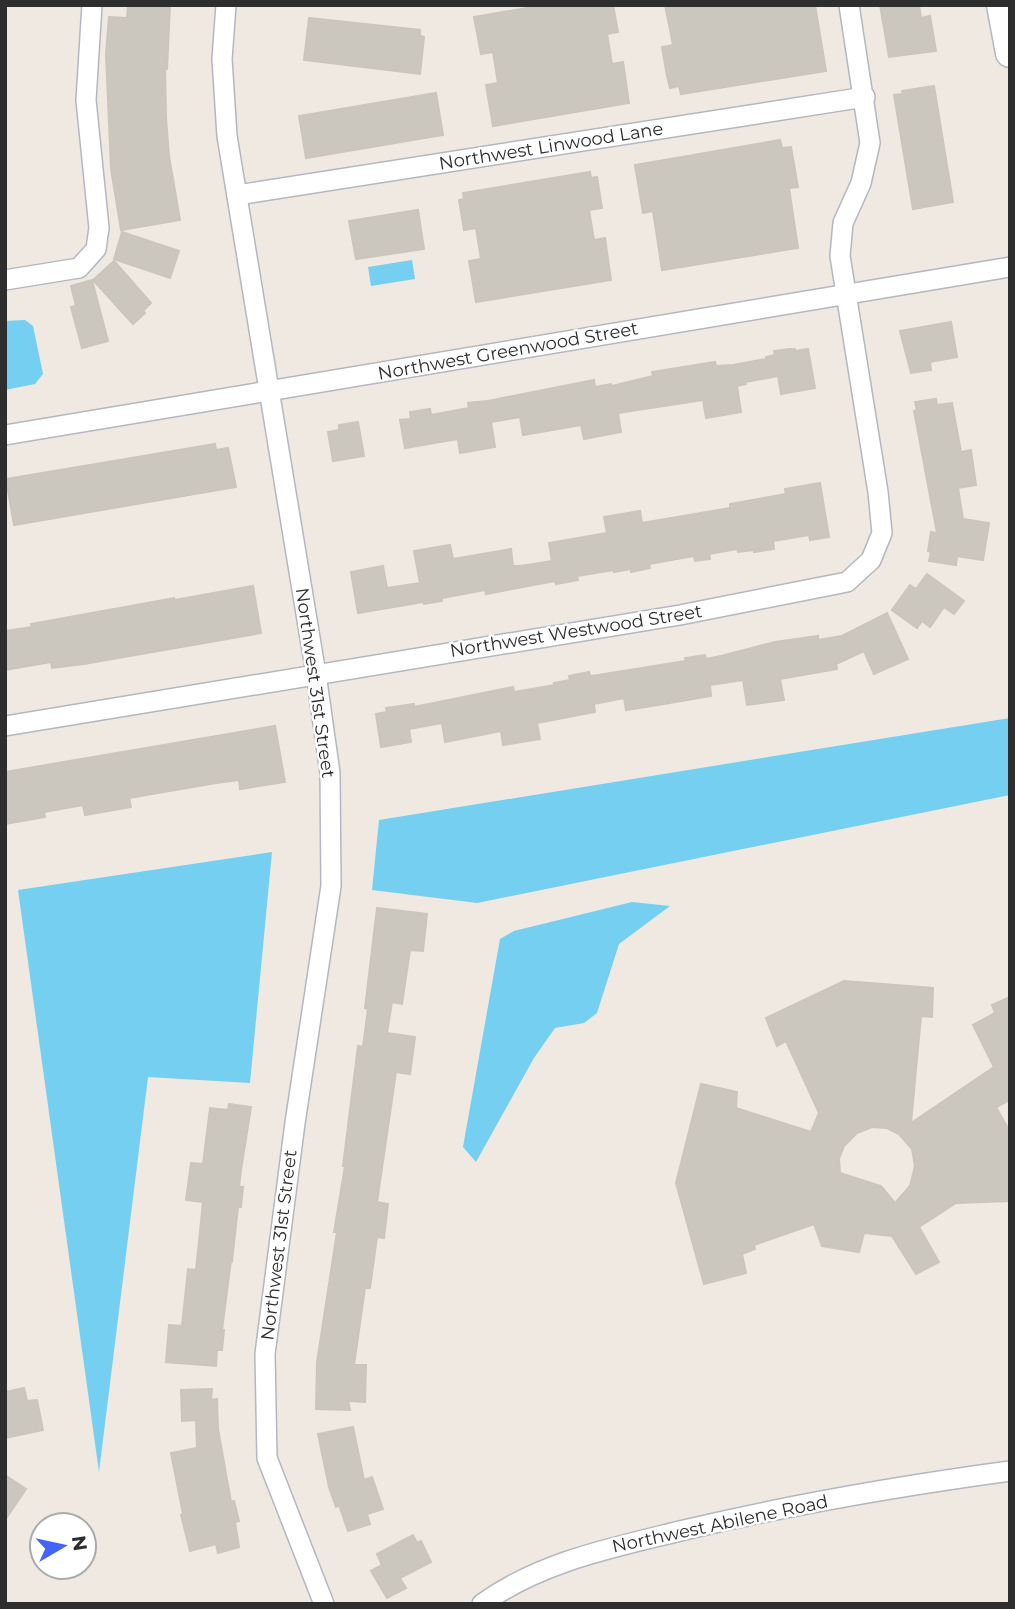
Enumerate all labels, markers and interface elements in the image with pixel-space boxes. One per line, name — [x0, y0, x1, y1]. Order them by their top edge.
street label: Northwest Linwood Lane — [437, 117, 665, 175]
street label: Northwest Greenwood Street — [376, 317, 640, 385]
street label: Northwest 31st Street — [291, 586, 339, 780]
street label: Northwest Westwood Street — [448, 600, 704, 662]
street label: Northwest 31st Street — [256, 1148, 302, 1342]
street label: Northwest Abilene Road — [610, 1490, 830, 1558]
north arrow — [28, 1511, 98, 1581]
text: N — [67, 1534, 92, 1553]

